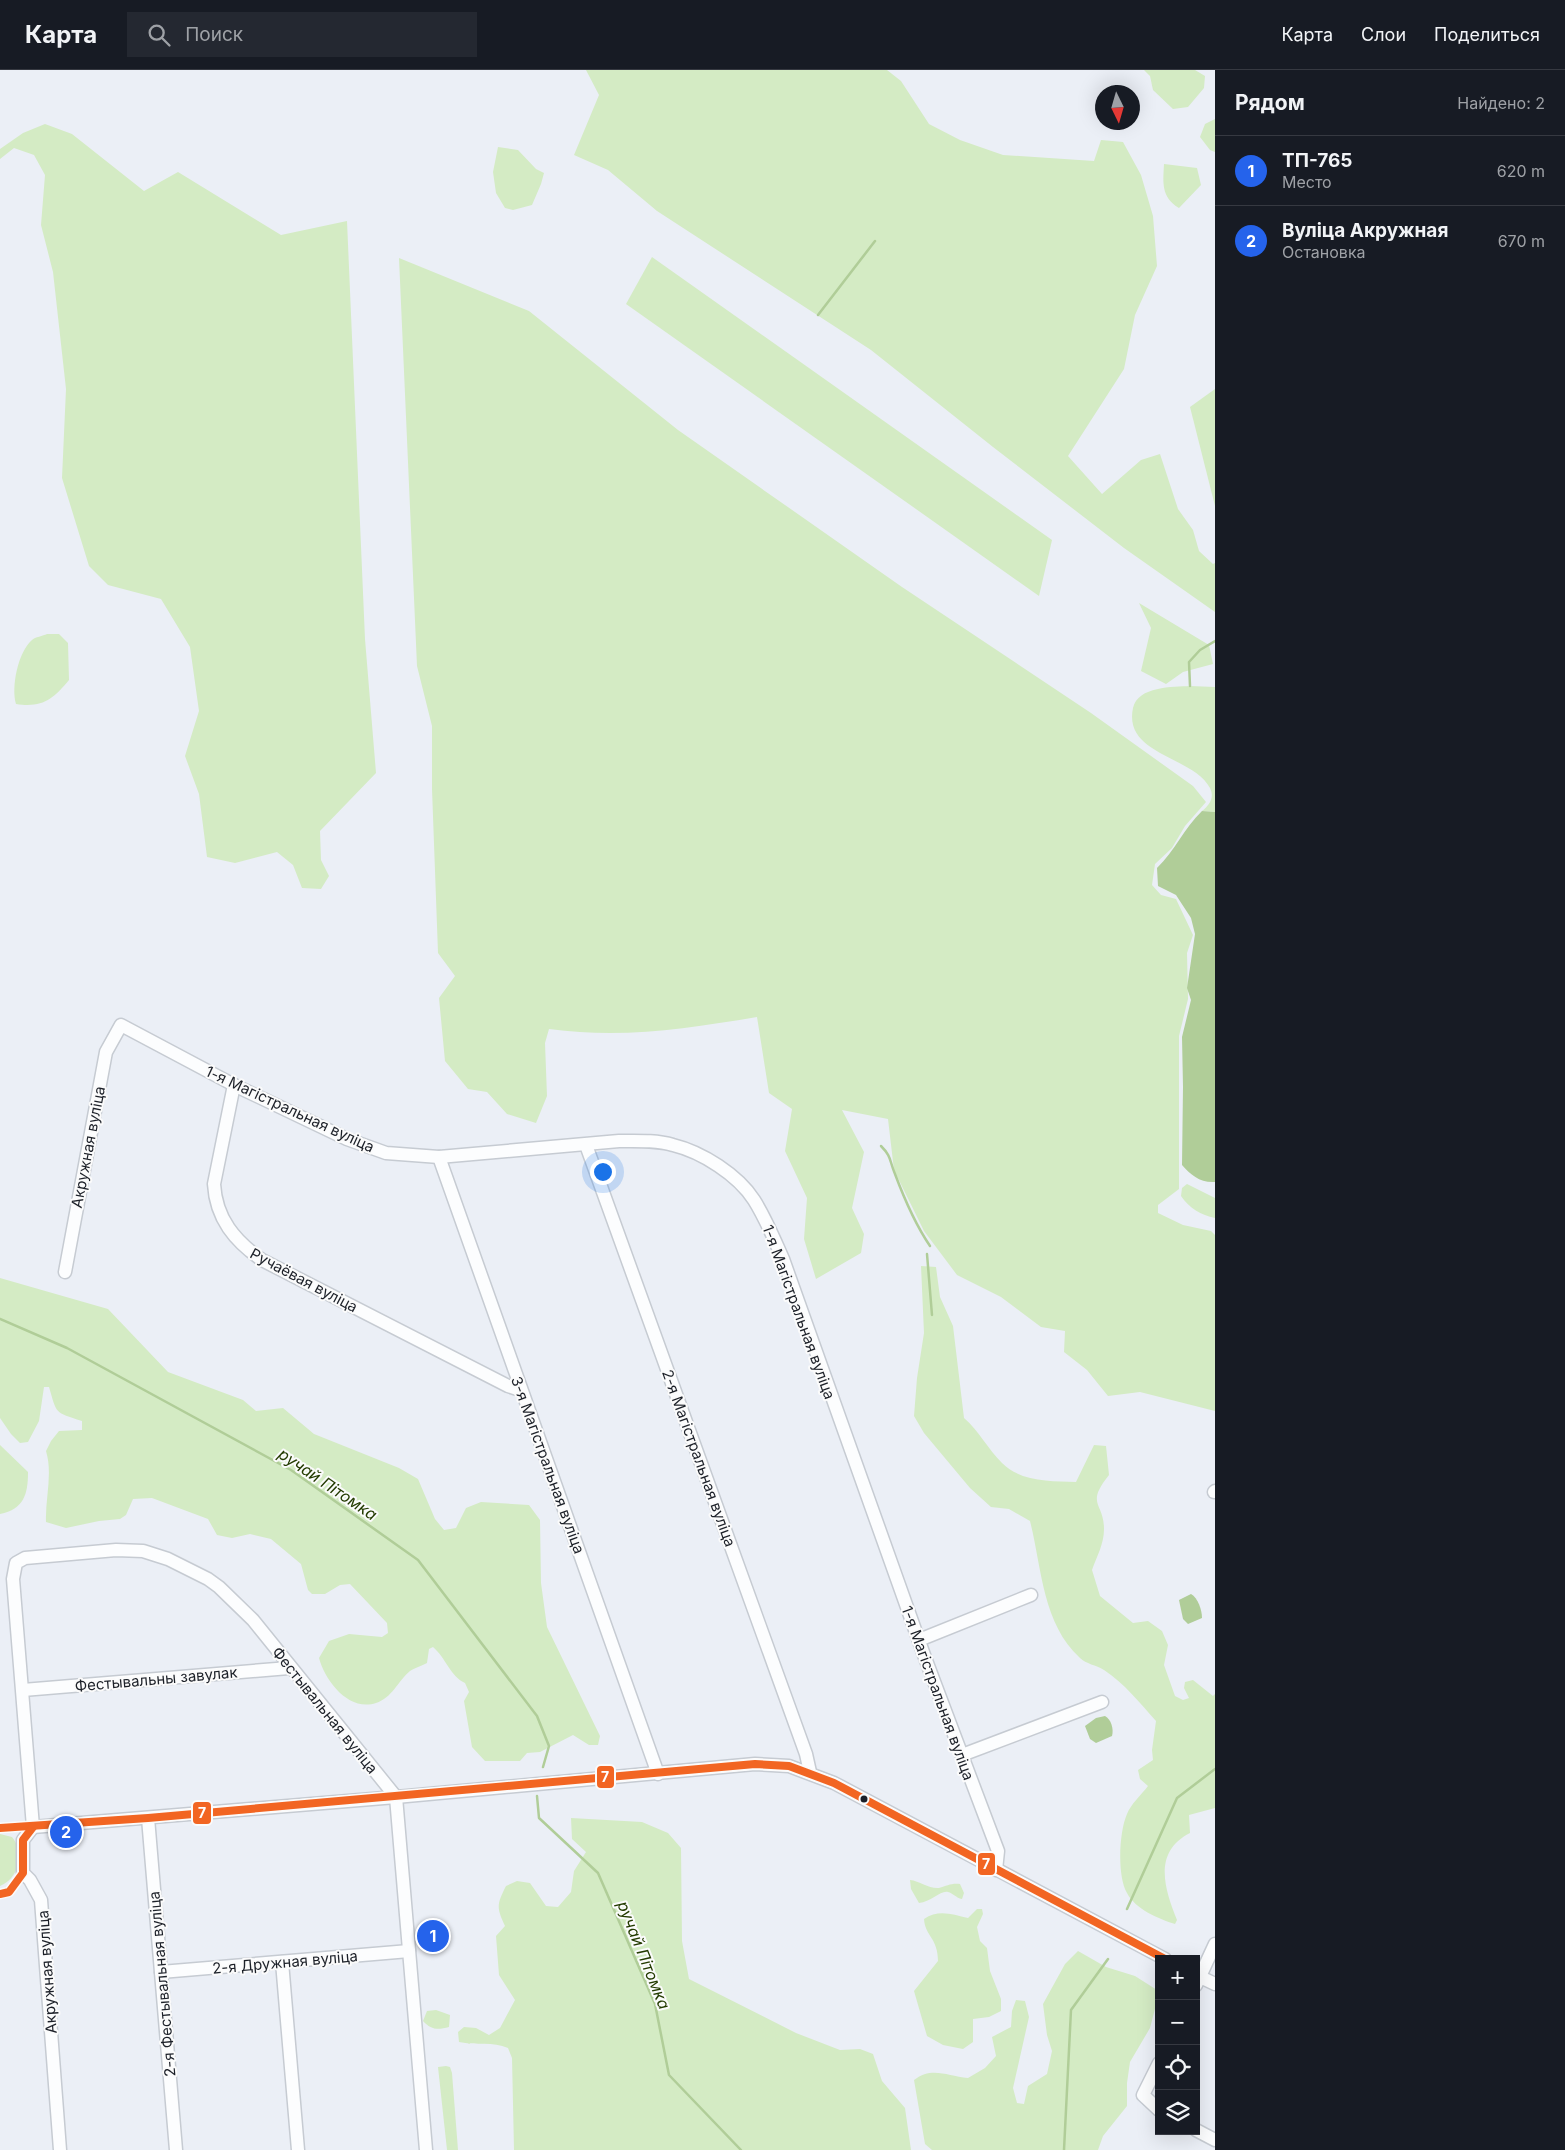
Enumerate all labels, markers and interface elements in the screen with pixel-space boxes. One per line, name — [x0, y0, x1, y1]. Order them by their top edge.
search box — [127, 12, 477, 57]
text: Карта — [25, 20, 97, 49]
icon: search — [145, 21, 173, 49]
text: Поиск — [185, 23, 243, 46]
text: Карта — [1281, 24, 1333, 45]
text: Слои — [1361, 24, 1406, 45]
text: Поделиться — [1434, 24, 1540, 45]
north arrow — [1095, 85, 1140, 130]
text: Рядом — [1235, 90, 1305, 115]
text: Найдено: 2 — [1457, 93, 1545, 113]
text: ТП-765 — [1282, 149, 1352, 172]
text: 1 — [1248, 161, 1254, 181]
text: 620 m — [1497, 161, 1545, 181]
text: Место — [1282, 172, 1332, 192]
text: Вуліца Акружная — [1282, 219, 1448, 242]
text: 2 — [1246, 231, 1256, 251]
text: 670 m — [1498, 231, 1545, 251]
text: Остановка — [1282, 242, 1366, 262]
street label: 1-я Магістральная вуліца — [203, 1061, 377, 1157]
street label: Акружная вуліца — [67, 1085, 109, 1209]
your location — [590, 1159, 616, 1185]
street label: 1-я Магістральная вуліца — [759, 1222, 839, 1402]
street label: Ручаёвая вуліца — [247, 1244, 361, 1316]
street label: 2-я Магістральная вуліца — [658, 1367, 740, 1549]
street label: 3-я Магістральная вуліца — [507, 1374, 589, 1556]
water label: ручай Пітомка — [274, 1443, 381, 1525]
street label: 1-я Магістральная вуліца — [898, 1603, 978, 1783]
street label: Фестывальная вуліца — [268, 1643, 382, 1777]
street label: Фестывальны завулак — [74, 1662, 238, 1696]
line badge: 7 — [596, 1765, 615, 1789]
text: 7 — [601, 1768, 609, 1785]
unlabelled marker — [859, 1794, 869, 1804]
line badge: 7 — [192, 1801, 212, 1825]
text: 7 — [198, 1804, 206, 1821]
pin: 2 — [50, 1813, 82, 1851]
line badge: 7 — [977, 1852, 996, 1876]
text: 7 — [982, 1855, 990, 1872]
street label: 2-я Фестывальная вуліца — [144, 1890, 180, 2078]
water label: ручай Пітомка — [613, 1897, 675, 2012]
street label: Акружная вуліца — [33, 1910, 61, 2034]
pin: 1 — [417, 1917, 449, 1955]
street label: 2-я Дружная вуліца — [211, 1946, 359, 1978]
map controls — [1155, 1955, 1200, 2135]
button: + — [1155, 1955, 1200, 2000]
button: − — [1155, 2000, 1200, 2045]
button: locate — [1155, 2045, 1200, 2090]
button: layers — [1155, 2090, 1200, 2135]

